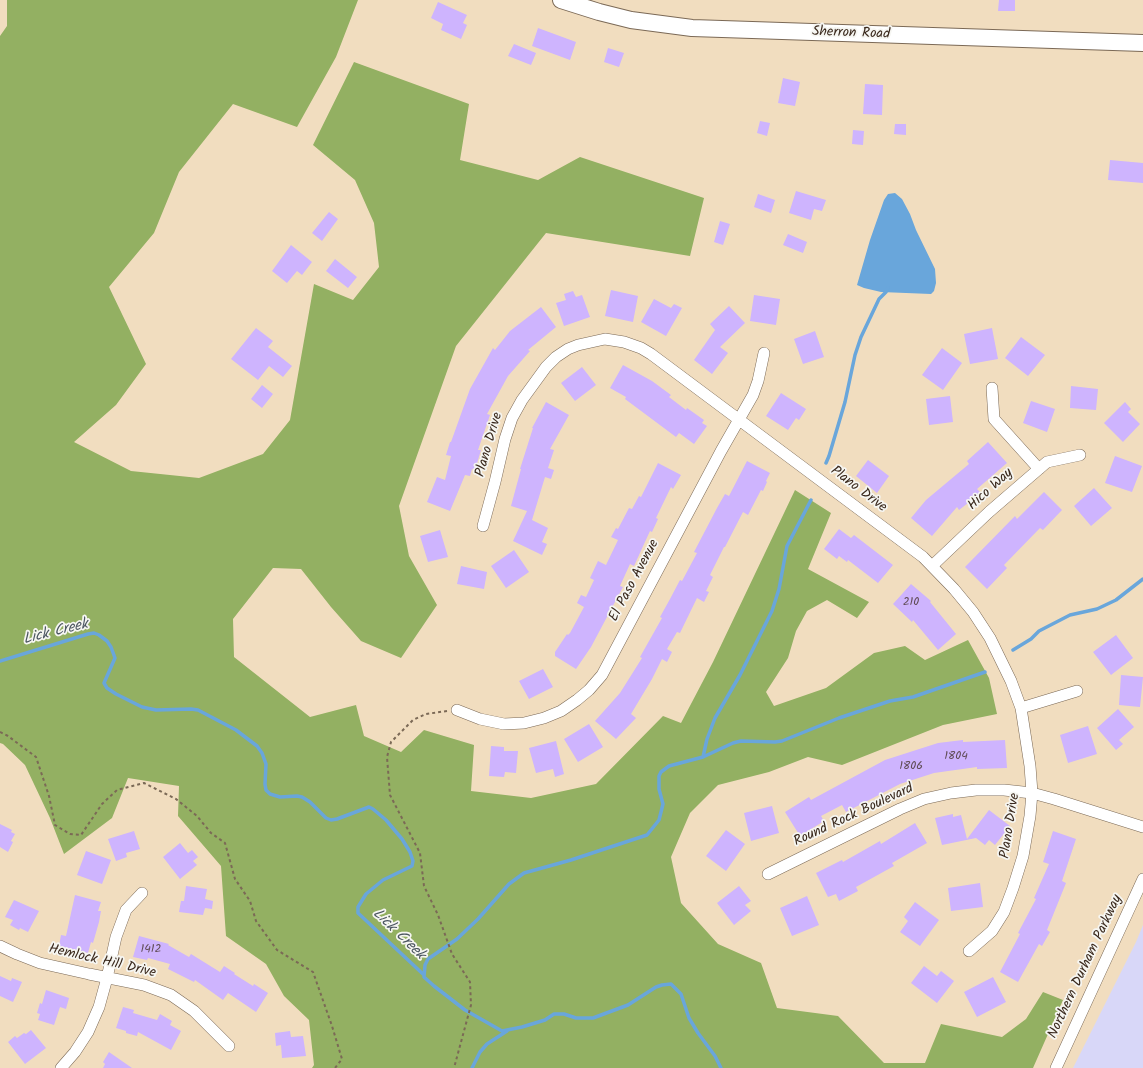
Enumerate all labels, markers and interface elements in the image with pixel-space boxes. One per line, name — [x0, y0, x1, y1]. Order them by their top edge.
street label: Sherron Road — [812, 24, 890, 44]
street label: Plano Drive — [473, 411, 507, 479]
street label: Plano Drive — [827, 463, 889, 517]
street label: Hico Way — [965, 465, 1017, 515]
street label: El Paso Avenue — [606, 537, 664, 625]
house number: 210 — [903, 596, 919, 610]
water label: Lick Creek — [22, 616, 90, 650]
house number: 1804 — [944, 750, 968, 764]
house number: 1806 — [899, 760, 923, 774]
street label: Round Rock Boulevard — [792, 781, 916, 851]
street label: Plano Drive — [998, 792, 1024, 860]
street label: Northern Durham Parkway — [1045, 893, 1127, 1041]
water label: Lick Creek — [368, 906, 428, 964]
street label: Hemlock Hill Drive — [47, 942, 157, 982]
house number: 1412 — [140, 943, 162, 957]

